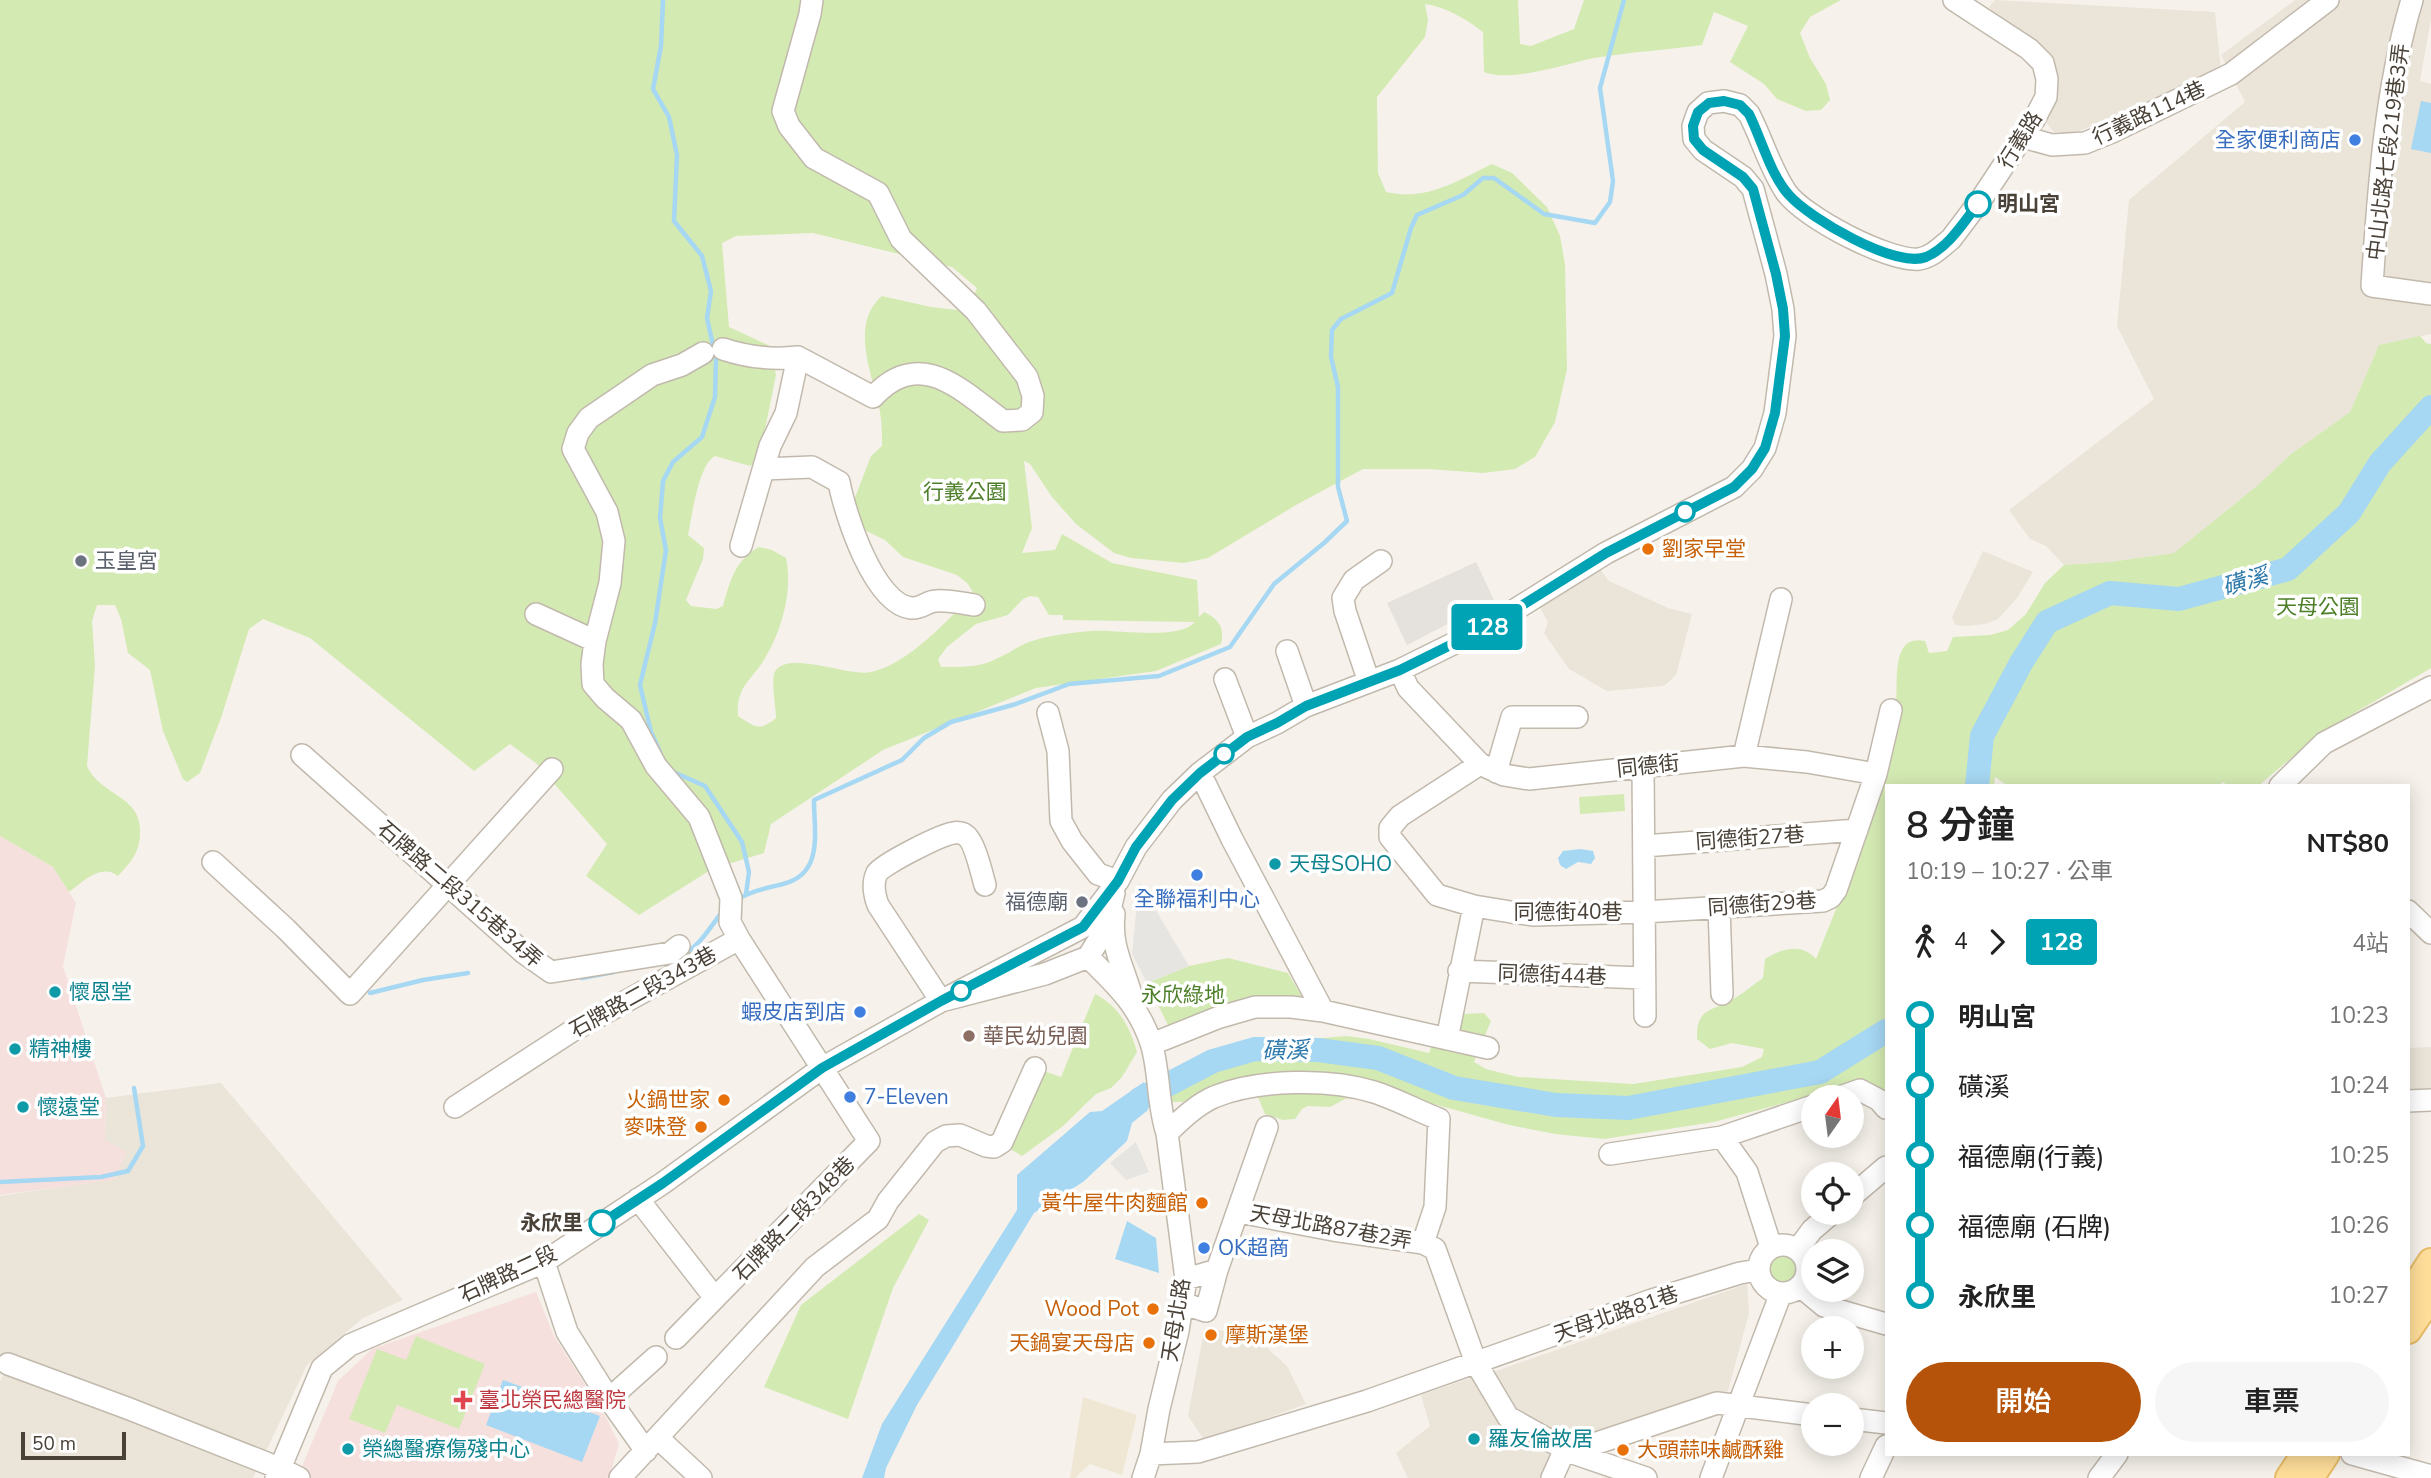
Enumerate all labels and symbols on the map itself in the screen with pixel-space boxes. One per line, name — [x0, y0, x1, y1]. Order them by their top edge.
street label: 中山北路七段219巷3弄 — [2361, 42, 2415, 262]
street label: 行義路114巷 — [2088, 75, 2210, 151]
street label: 行義路 — [1991, 106, 2049, 174]
place label: 全家便利商店 — [2215, 126, 2341, 154]
marker: 全家便利商店 — [2347, 132, 2363, 148]
place label: 明山宮 — [1997, 190, 2060, 218]
marker: 明山宮 — [1965, 191, 1991, 217]
park label: 行義公園 — [923, 478, 1007, 506]
unlabelled marker — [1675, 502, 1695, 522]
place label: 劉家早堂 — [1662, 535, 1746, 563]
marker: 劉家早堂 — [1640, 541, 1656, 557]
place label: 玉皇宮 — [95, 547, 158, 575]
marker: 玉皇宮 — [73, 553, 89, 569]
water label: 磺溪 — [2219, 559, 2274, 603]
park label: 天母公園 — [2276, 593, 2360, 621]
line badge: 128 — [1447, 604, 1527, 650]
unlabelled marker — [1214, 744, 1234, 764]
street label: 同德街 — [1615, 749, 1681, 783]
street label: 石牌路二段315巷34弄 — [372, 815, 548, 973]
street label: 同德街27巷 — [1695, 820, 1805, 856]
place label: 天母SOHO — [1289, 850, 1392, 878]
marker: 天母SOHO — [1267, 856, 1283, 872]
marker: 全聯福利中心 — [1189, 867, 1205, 883]
place label: 全聯福利中心 — [1134, 885, 1260, 913]
street label: 同德街29巷 — [1707, 886, 1817, 922]
place label: 福德廟 — [1005, 888, 1068, 916]
marker: 福德廟 — [1074, 894, 1090, 910]
street label: 同德街40巷 — [1513, 898, 1623, 926]
street label: 石牌路二段343巷 — [565, 940, 721, 1044]
street label: 同德街44巷 — [1497, 959, 1607, 991]
place label: 懷恩堂 — [69, 978, 132, 1006]
unlabelled marker — [951, 981, 971, 1001]
park label: 永欣綠地 — [1141, 981, 1225, 1009]
marker: 懷恩堂 — [47, 984, 63, 1000]
place label: 蝦皮店到店 — [741, 998, 846, 1026]
marker: 蝦皮店到店 — [852, 1004, 868, 1020]
place label: 華民幼兒園 — [983, 1022, 1088, 1050]
marker: 華民幼兒園 — [961, 1028, 977, 1044]
place label: 精神樓 — [29, 1035, 92, 1063]
water label: 磺溪 — [1262, 1035, 1311, 1066]
marker: 精神樓 — [7, 1041, 23, 1057]
place label: 7-Eleven — [864, 1083, 949, 1111]
north arrow — [1801, 1085, 1864, 1148]
place label: 火鍋世家 — [626, 1086, 710, 1114]
marker: 7-Eleven — [842, 1089, 858, 1105]
marker: 火鍋世家 — [716, 1092, 732, 1108]
place label: 懷遠堂 — [37, 1093, 100, 1121]
marker: 懷遠堂 — [15, 1099, 31, 1115]
place label: 麥味登 — [624, 1113, 687, 1141]
marker: 麥味登 — [693, 1119, 709, 1135]
street label: 石牌路二段348巷 — [727, 1150, 861, 1288]
place label: 黃牛屋牛肉麵館 — [1041, 1189, 1188, 1217]
marker: 黃牛屋牛肉麵館 — [1194, 1195, 1210, 1211]
street label: 天母北路87巷2弄 — [1248, 1199, 1414, 1255]
place label: 永欣里 — [520, 1209, 583, 1237]
marker: 永欣里 — [589, 1210, 615, 1236]
place label: OK超商 — [1218, 1234, 1289, 1262]
street label: 石牌路二段 — [455, 1239, 561, 1309]
marker: OK超商 — [1196, 1240, 1212, 1256]
street label: 天母北路 — [1156, 1276, 1196, 1364]
street label: 天母北路81巷 — [1550, 1280, 1682, 1348]
place label: Wood Pot — [1044, 1295, 1140, 1323]
marker: Wood Pot — [1145, 1301, 1161, 1317]
place label: 摩斯漢堡 — [1225, 1321, 1309, 1349]
marker: 摩斯漢堡 — [1203, 1327, 1219, 1343]
place label: 天鍋宴天母店 — [1009, 1329, 1135, 1357]
marker: 天鍋宴天母店 — [1141, 1335, 1157, 1351]
place label: 臺北榮民總醫院 — [479, 1386, 626, 1414]
marker: 臺北榮民總醫院 — [453, 1390, 473, 1410]
place label: 羅友倫故居 — [1488, 1425, 1593, 1453]
scale bar — [21, 1429, 126, 1461]
marker: 羅友倫故居 — [1466, 1431, 1482, 1447]
place label: 榮總醫療傷殘中心 — [362, 1435, 530, 1463]
place label: 大頭蒜味鹹酥雞 — [1637, 1436, 1784, 1464]
marker: 榮總醫療傷殘中心 — [340, 1441, 356, 1457]
marker: 大頭蒜味鹹酥雞 — [1615, 1442, 1631, 1458]

